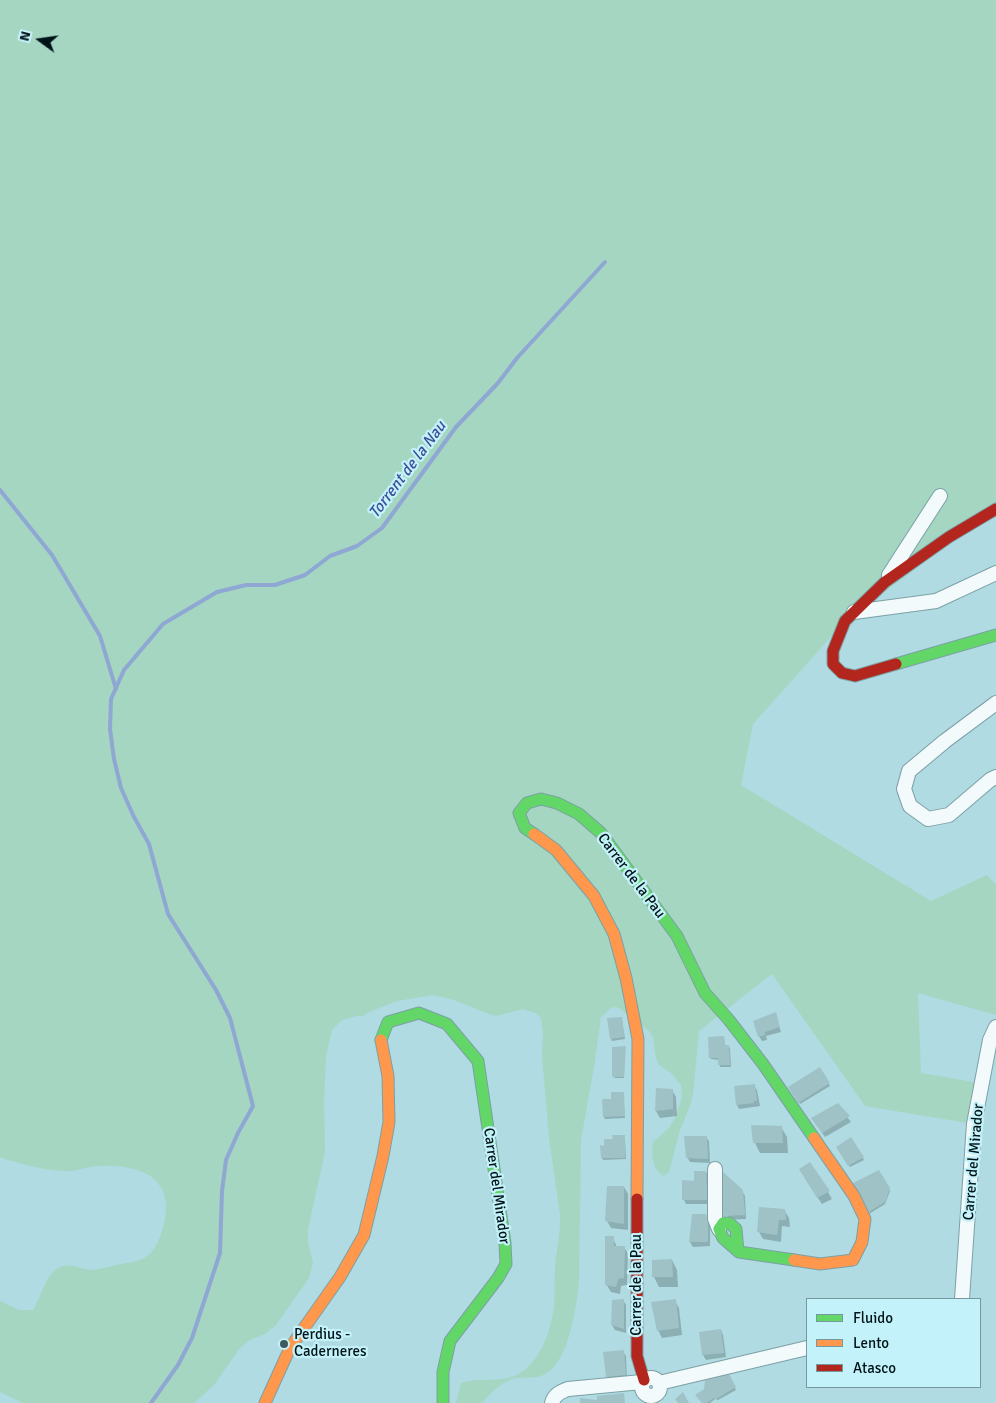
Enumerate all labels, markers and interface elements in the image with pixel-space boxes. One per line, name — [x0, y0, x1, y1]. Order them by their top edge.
north arrow — [15, 15, 65, 65]
text: N — [16, 29, 34, 43]
water label: Torrent de la Nau — [365, 418, 451, 522]
street label: Carrer de la Pau — [593, 830, 669, 922]
street label: Carrer del Mirador — [960, 1103, 988, 1221]
street label: Carrer del Mirador — [479, 1127, 513, 1245]
street label: Carrer de la Pau — [628, 1234, 646, 1336]
legend — [806, 1298, 981, 1388]
text: Fluido — [853, 1309, 893, 1327]
place label: Perdius - Caderneres — [294, 1326, 366, 1361]
text: Lento — [853, 1334, 889, 1352]
marker: Perdius - Caderneres — [278, 1338, 290, 1350]
text: Atasco — [853, 1359, 896, 1377]

